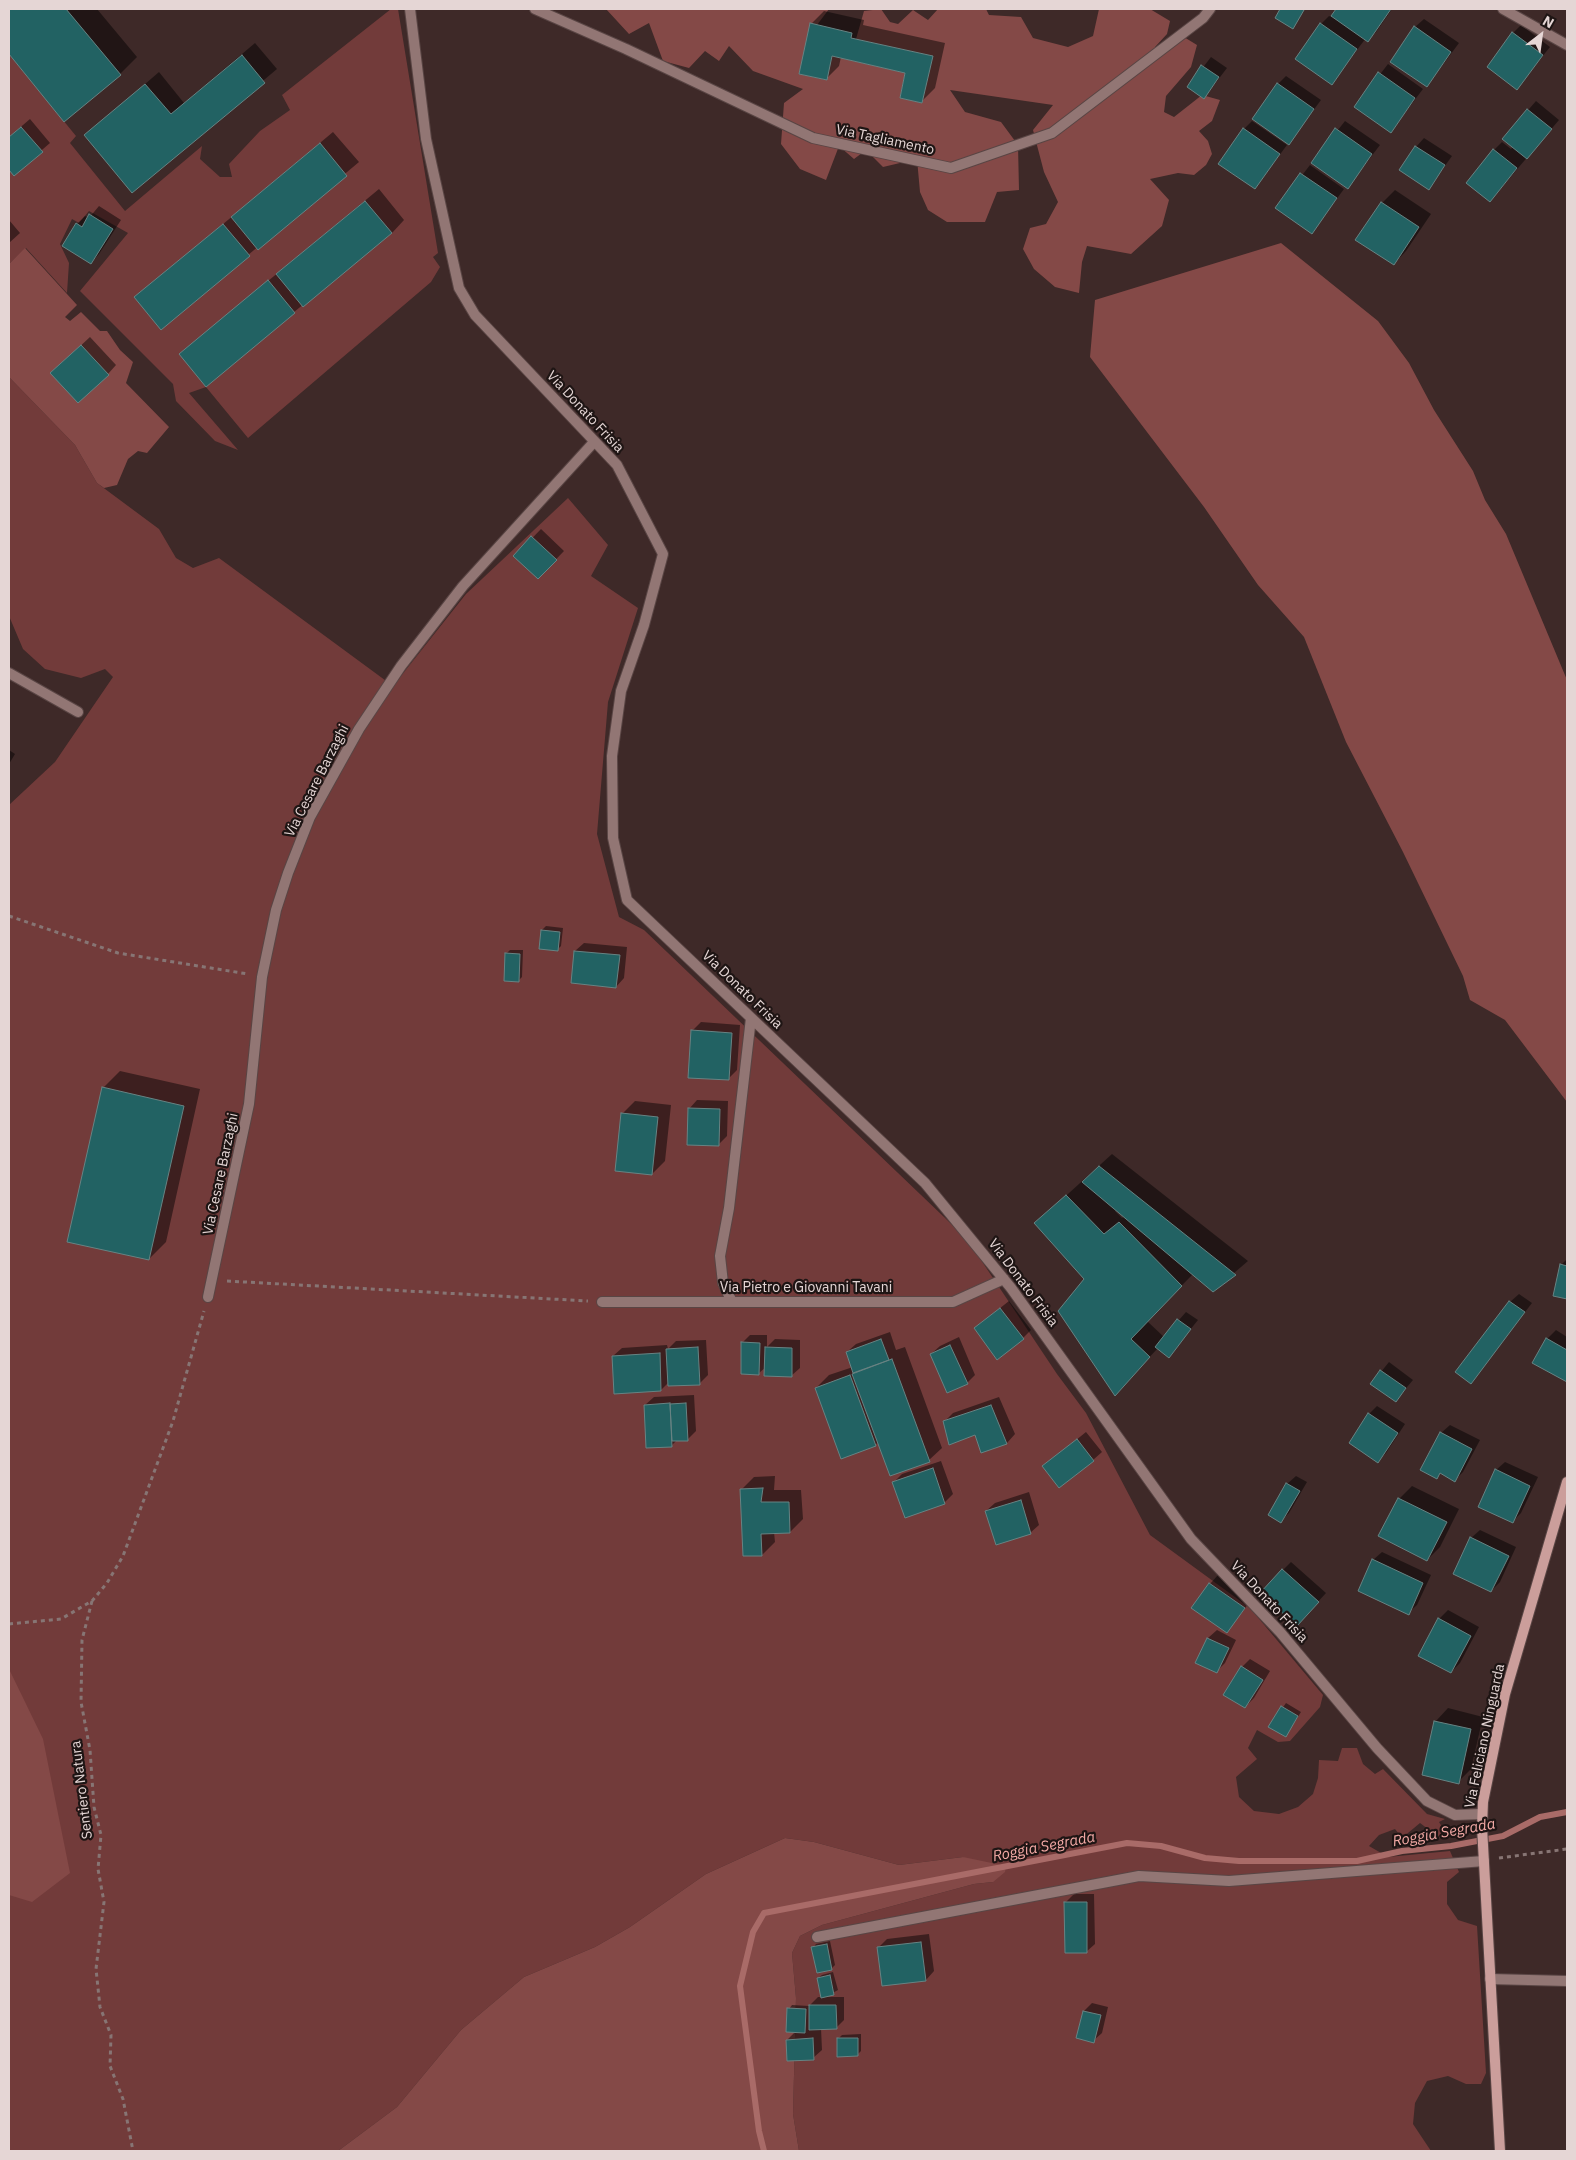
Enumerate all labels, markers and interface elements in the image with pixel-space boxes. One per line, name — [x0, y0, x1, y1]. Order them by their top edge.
north arrow — [1516, 10, 1566, 60]
text: N — [1540, 12, 1557, 32]
street label: Via Tagliamento — [834, 121, 936, 159]
street label: Via Donato Frisia — [543, 368, 627, 456]
street label: Via Cesare Barzaghi — [281, 722, 353, 840]
street label: Via Donato Frisia — [698, 947, 786, 1033]
street label: Via Cesare Barzaghi — [200, 1112, 242, 1236]
street label: Via Donato Frisia — [985, 1236, 1061, 1330]
street label: Via Pietro e Giovanni Tavani — [720, 1280, 892, 1296]
street label: Via Donato Frisia — [1227, 1558, 1311, 1646]
street label: Via Feliciano Ninguarda — [1461, 1662, 1509, 1810]
street label: Sentiero Natura — [68, 1740, 96, 1840]
water label: Roggia Segrada — [1391, 1815, 1497, 1851]
water label: Roggia Segrada — [991, 1828, 1097, 1866]

